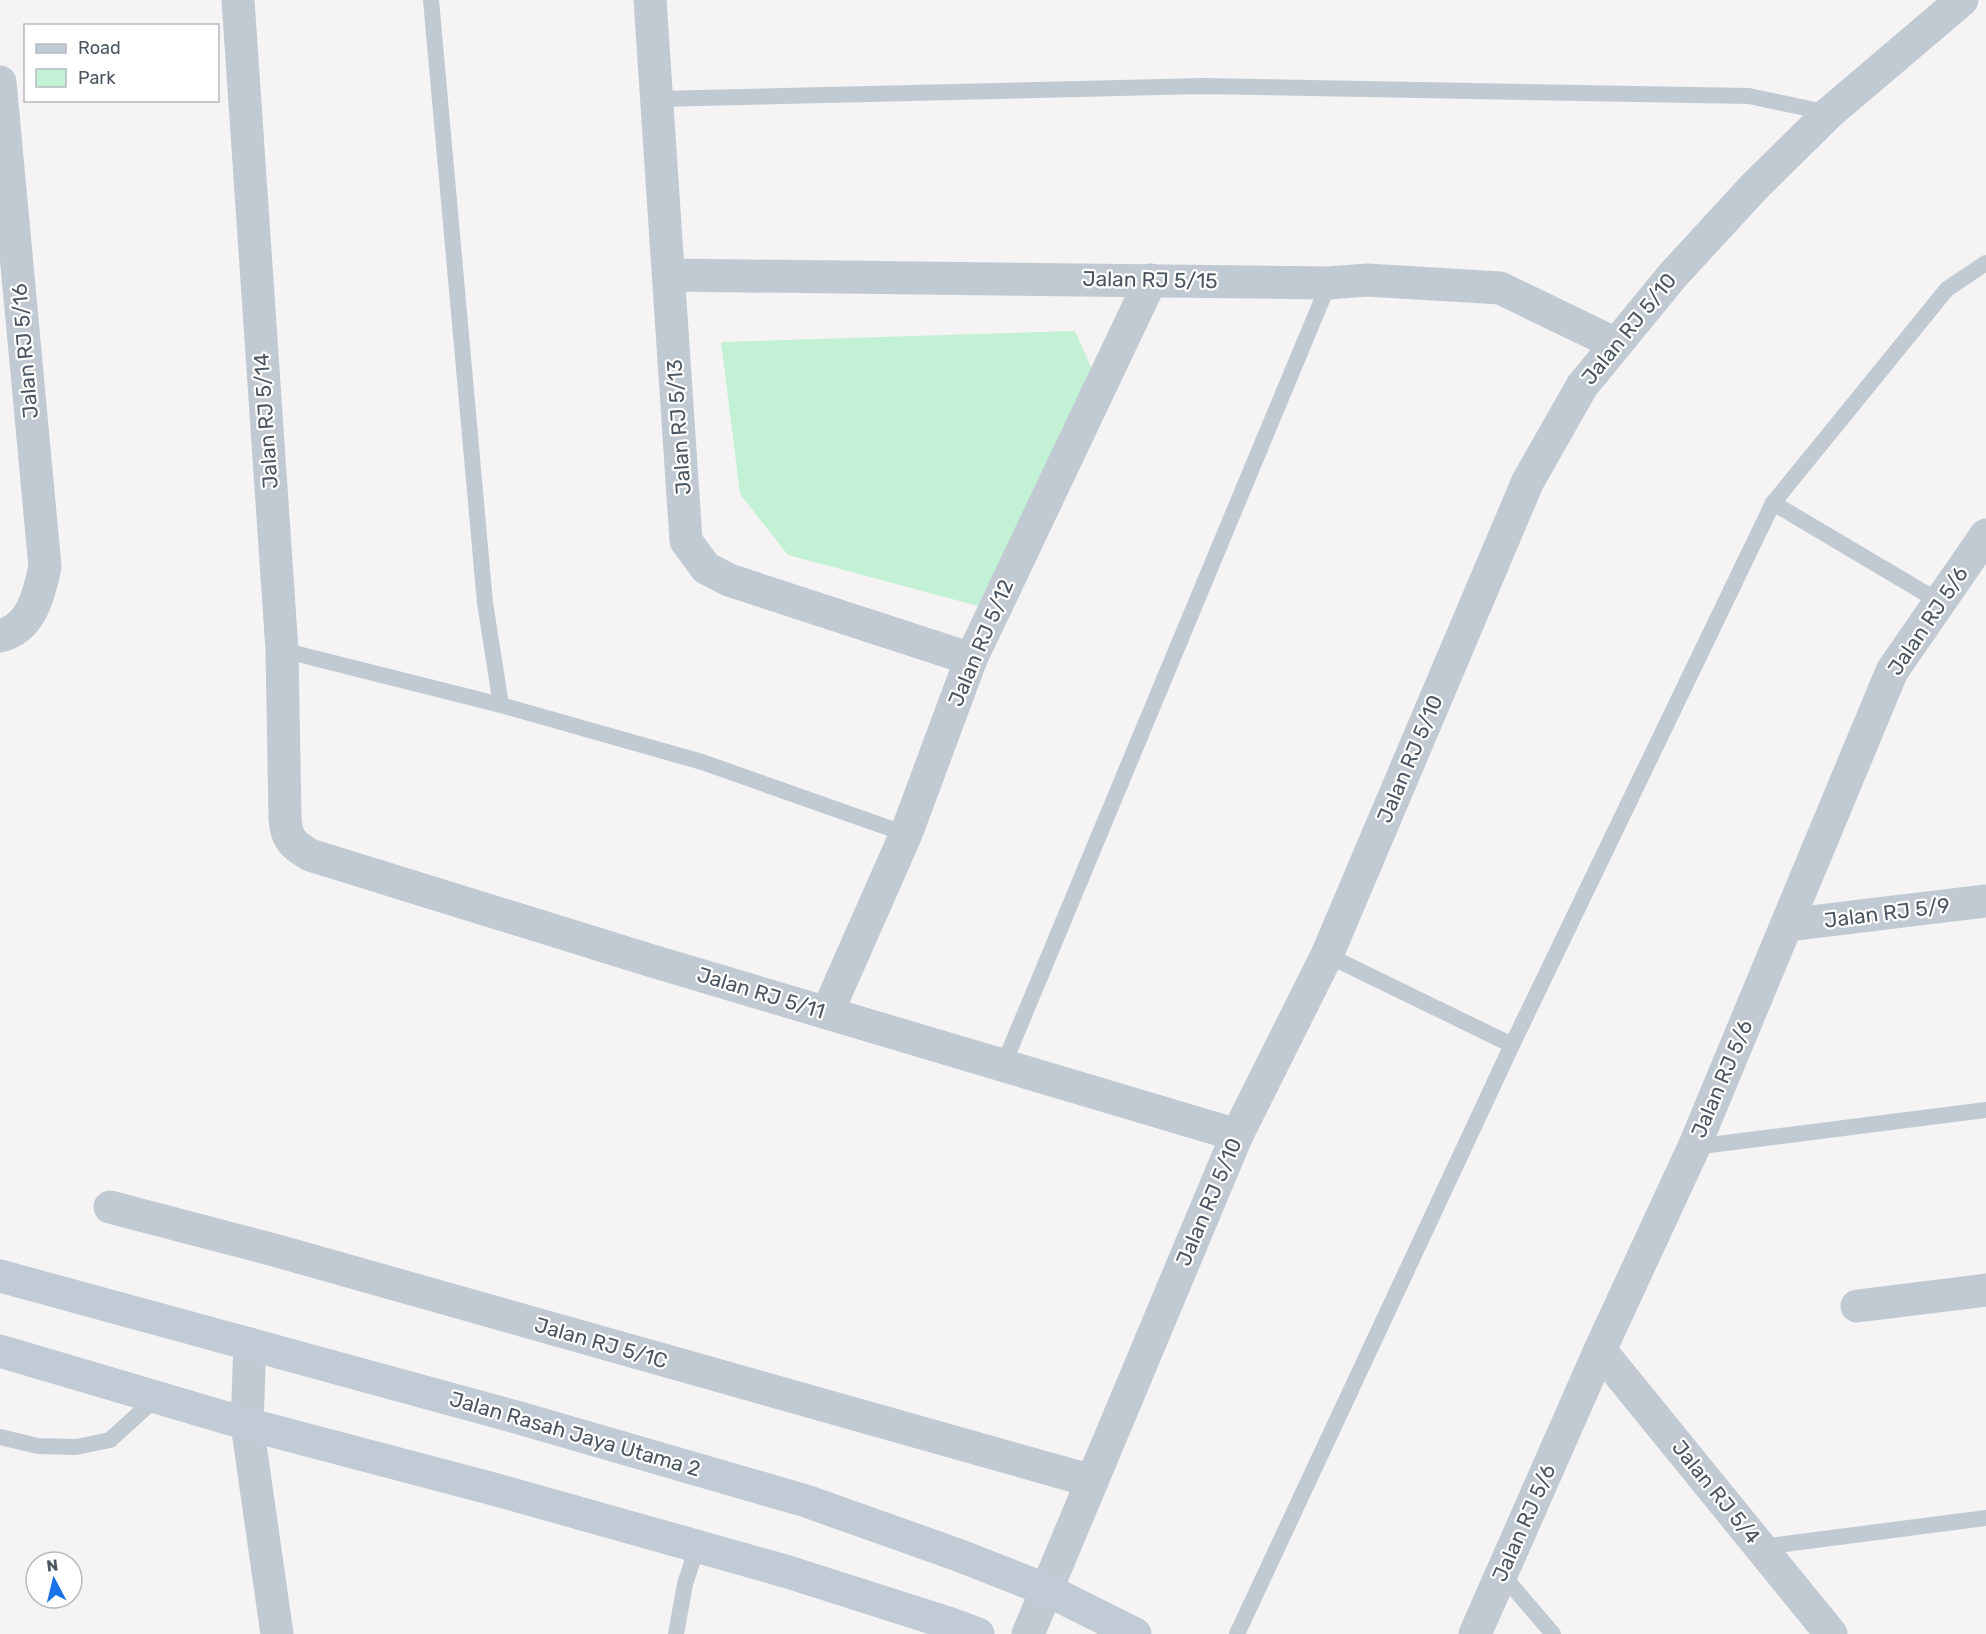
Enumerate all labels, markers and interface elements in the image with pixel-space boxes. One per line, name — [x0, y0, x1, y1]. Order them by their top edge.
legend — [24, 24, 219, 102]
text: Road — [78, 37, 121, 59]
text: Park — [78, 67, 116, 89]
street label: Jalan RJ 5/15 — [1082, 266, 1218, 293]
street label: Jalan RJ 5/10 — [1576, 268, 1681, 390]
street label: Jalan RJ 5/16 — [6, 282, 43, 420]
street label: Jalan RJ 5/14 — [248, 352, 283, 490]
street label: Jalan RJ 5/13 — [661, 359, 696, 496]
street label: Jalan RJ 5/6 — [1882, 562, 1973, 680]
street label: Jalan RJ 5/12 — [943, 576, 1018, 710]
street label: Jalan RJ 5/10 — [1371, 691, 1448, 826]
street label: Jalan RJ 5/9 — [1823, 892, 1951, 933]
street label: Jalan RJ 5/11 — [694, 961, 828, 1024]
street label: Jalan RJ 5/6 — [1685, 1016, 1758, 1142]
street label: Jalan RJ 5/10 — [1170, 1134, 1247, 1269]
street label: Jalan RJ 5/1C — [532, 1312, 670, 1373]
street label: Jalan Rasah Jaya Utama 2 — [447, 1386, 703, 1481]
street label: Jalan RJ 5/4 — [1667, 1435, 1766, 1548]
street label: Jalan RJ 5/6 — [1487, 1460, 1561, 1585]
north arrow — [24, 1550, 84, 1610]
text: N — [45, 1555, 59, 1576]

